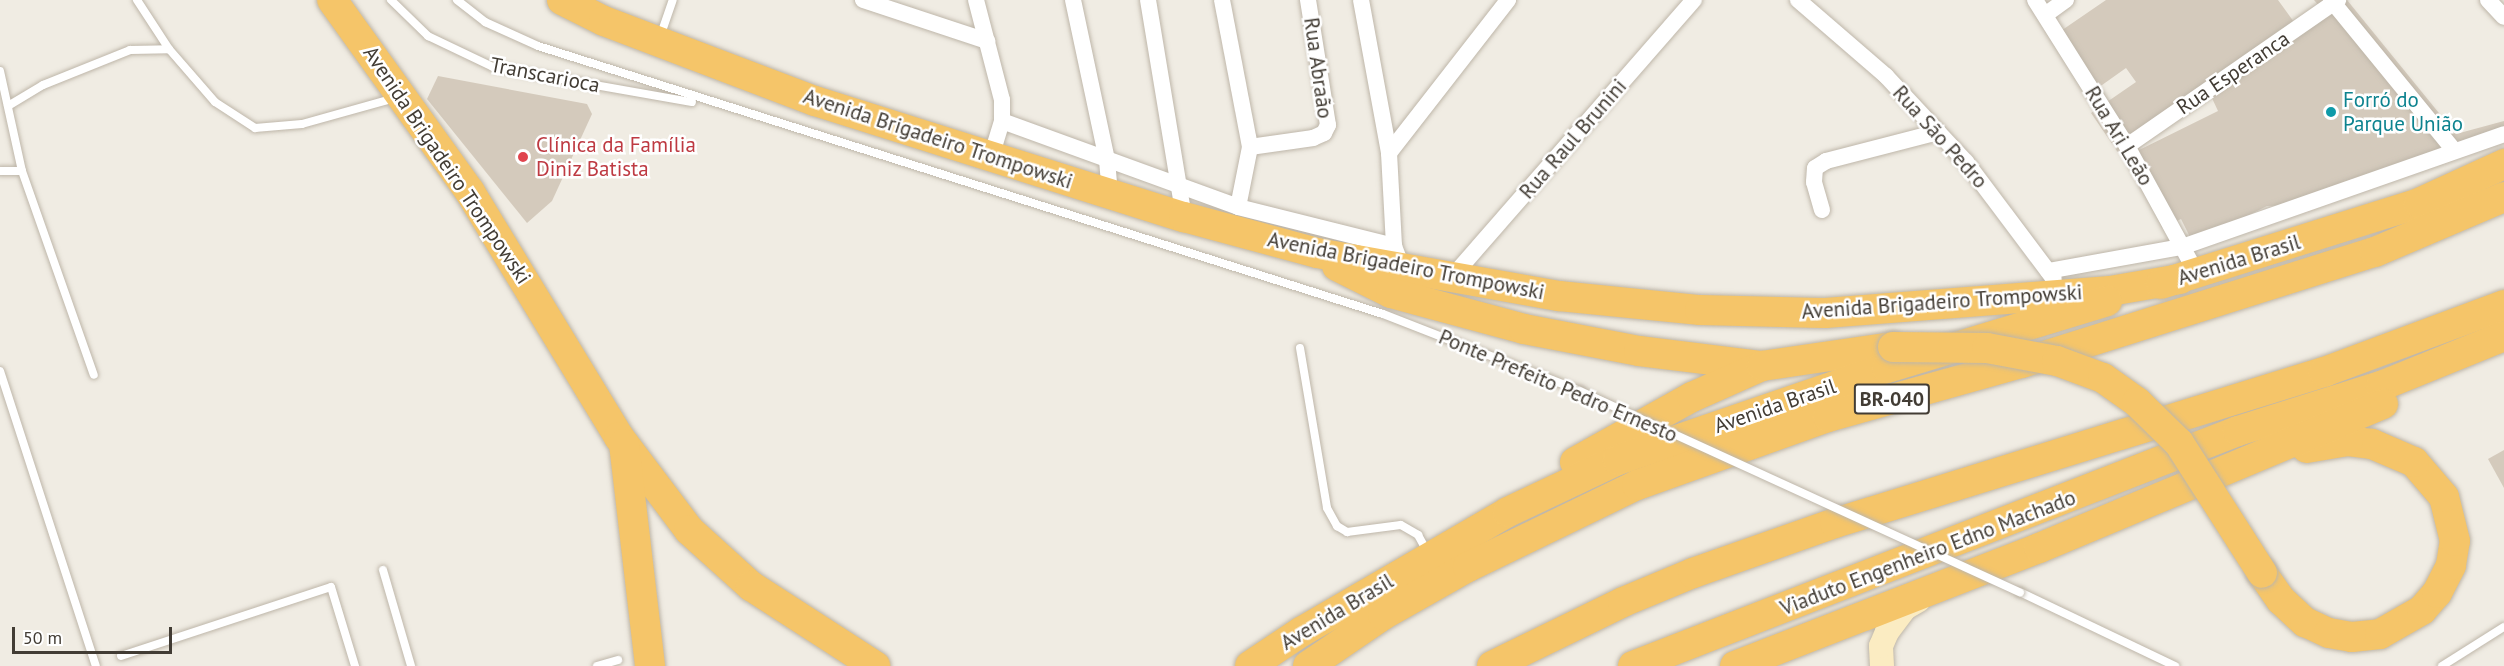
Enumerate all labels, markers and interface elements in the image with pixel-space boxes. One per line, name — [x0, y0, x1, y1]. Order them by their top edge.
street label: Rua Abraão — [1298, 16, 1338, 120]
street label: Rua Esperanca — [2172, 26, 2294, 120]
street label: Avenida Brigadeiro Trompowski — [358, 41, 536, 289]
street label: Transcarioca — [488, 52, 602, 98]
street label: Rua Raul Brunini — [1514, 74, 1632, 204]
street label: Rua São Pedro — [1887, 80, 1993, 194]
street label: Rua Ari Leão — [2079, 81, 2159, 191]
street label: Avenida Brigadeiro Trompowski — [800, 83, 1076, 195]
place label: Forró do Parque União — [2343, 87, 2463, 137]
marker: Forró do Parque União — [2324, 105, 2338, 119]
place label: Clínica da Família Diniz Batista — [536, 132, 696, 182]
marker: Clínica da Família Diniz Batista — [514, 148, 532, 166]
street label: Avenida Brigadeiro Trompowski — [1265, 227, 1547, 305]
street label: Avenida Brasil — [2175, 229, 2303, 291]
street label: Avenida Brigadeiro Trompowski — [1800, 280, 2084, 324]
street label: Ponte Prefeito Pedro Ernesto — [1435, 324, 1681, 448]
street label: Avenida Brasil — [1711, 373, 1839, 439]
road number: BR-040 — [1853, 382, 1931, 416]
street label: Viaduto Engenheiro Edno Machado — [1777, 485, 2079, 621]
street label: Avenida Brasil — [1276, 569, 1398, 655]
scale bar — [15, 615, 176, 653]
text: 50 m — [23, 626, 62, 649]

